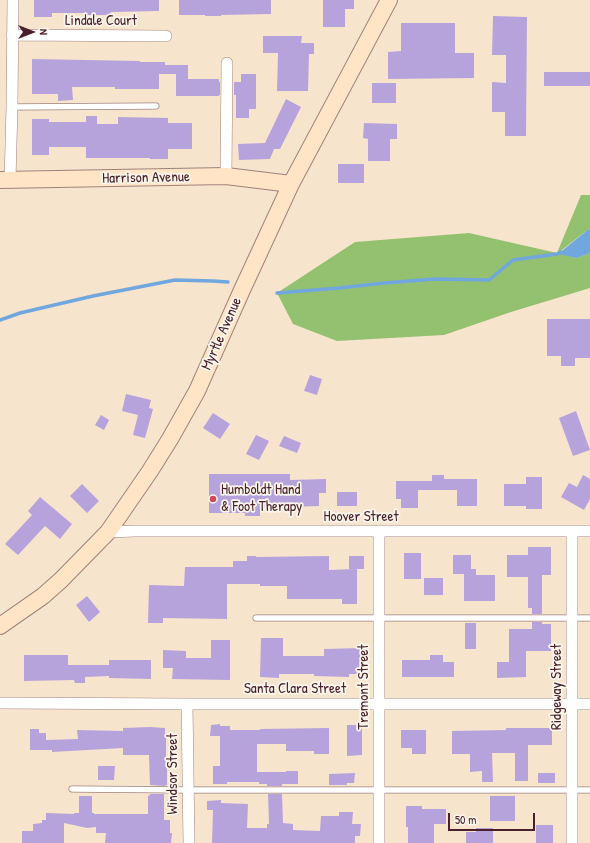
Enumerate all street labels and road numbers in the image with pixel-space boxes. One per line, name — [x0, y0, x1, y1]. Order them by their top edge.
street label: Lindale Court — [65, 12, 137, 30]
street label: Harrison Avenue — [102, 168, 190, 188]
street label: Myrtle Avenue — [198, 295, 246, 373]
street label: Hoover Street — [323, 508, 399, 526]
street label: Tremont Street — [355, 644, 373, 730]
street label: Ridgeway Street — [548, 644, 566, 730]
street label: Santa Clara Street — [244, 680, 346, 698]
street label: Windsor Street — [164, 733, 182, 815]

